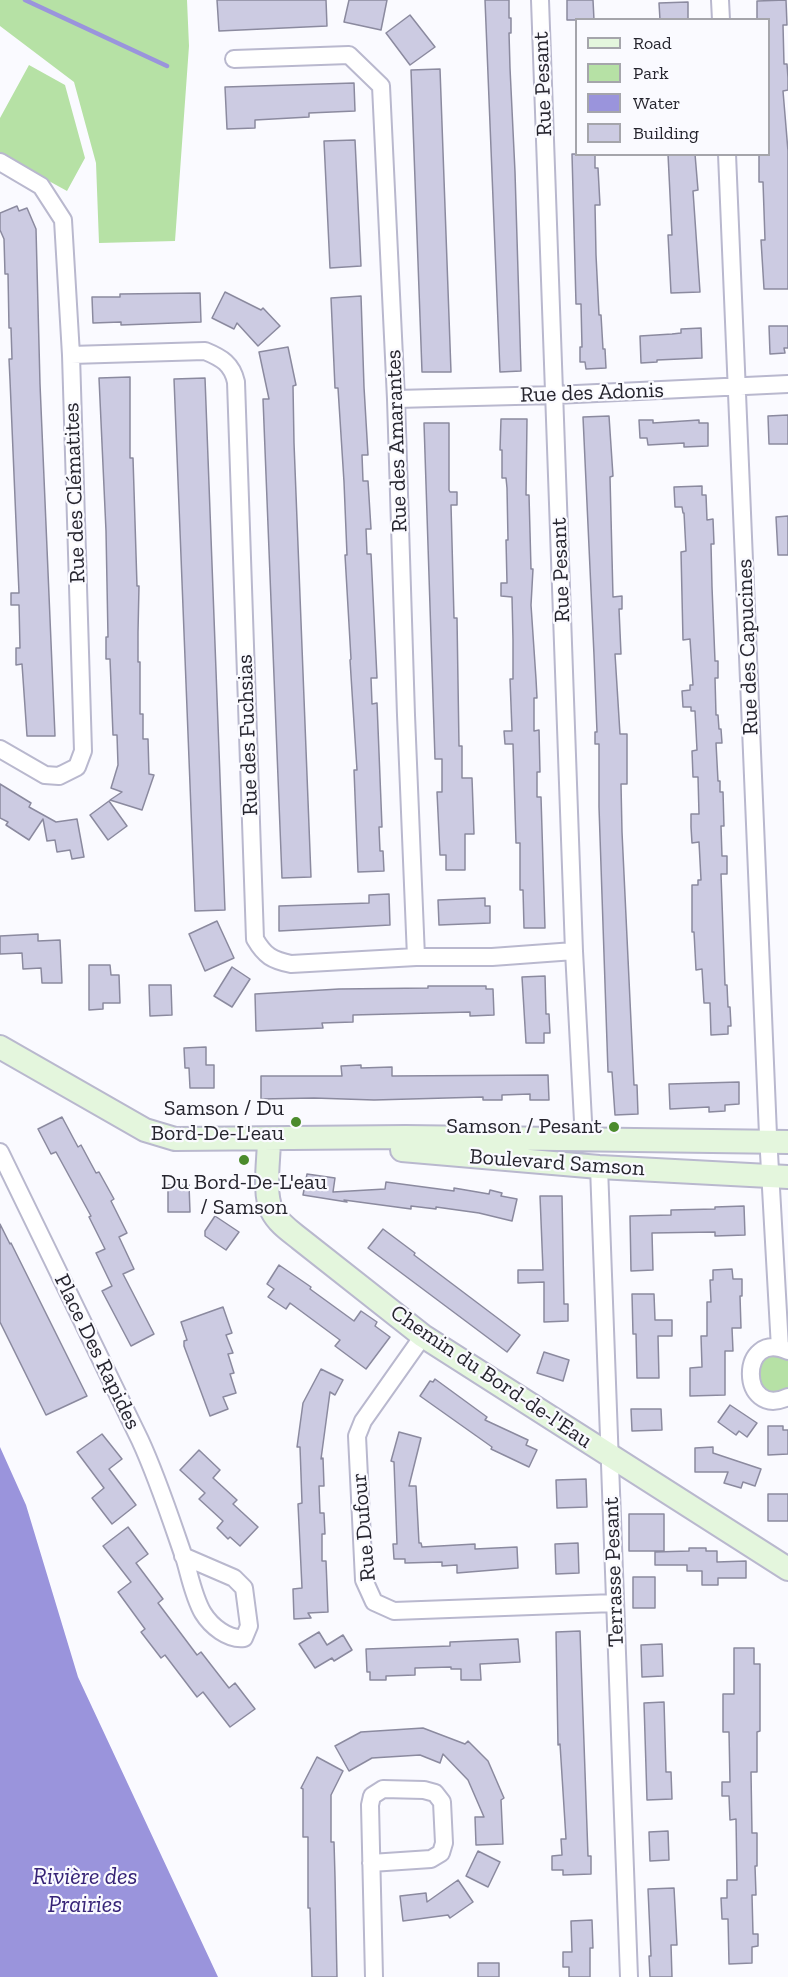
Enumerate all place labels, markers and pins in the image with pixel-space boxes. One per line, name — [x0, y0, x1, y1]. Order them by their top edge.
place label: Samson / Du Bord-De-L'eau — [151, 1096, 284, 1148]
place label: Samson / Pesant — [446, 1114, 602, 1140]
marker: Samson / Du Bord-De-L'eau — [289, 1115, 303, 1129]
marker: Samson / Pesant — [607, 1120, 621, 1134]
marker: Du Bord-De-L'eau / Samson — [237, 1153, 251, 1167]
place label: Du Bord-De-L'eau / Samson — [161, 1170, 327, 1222]

